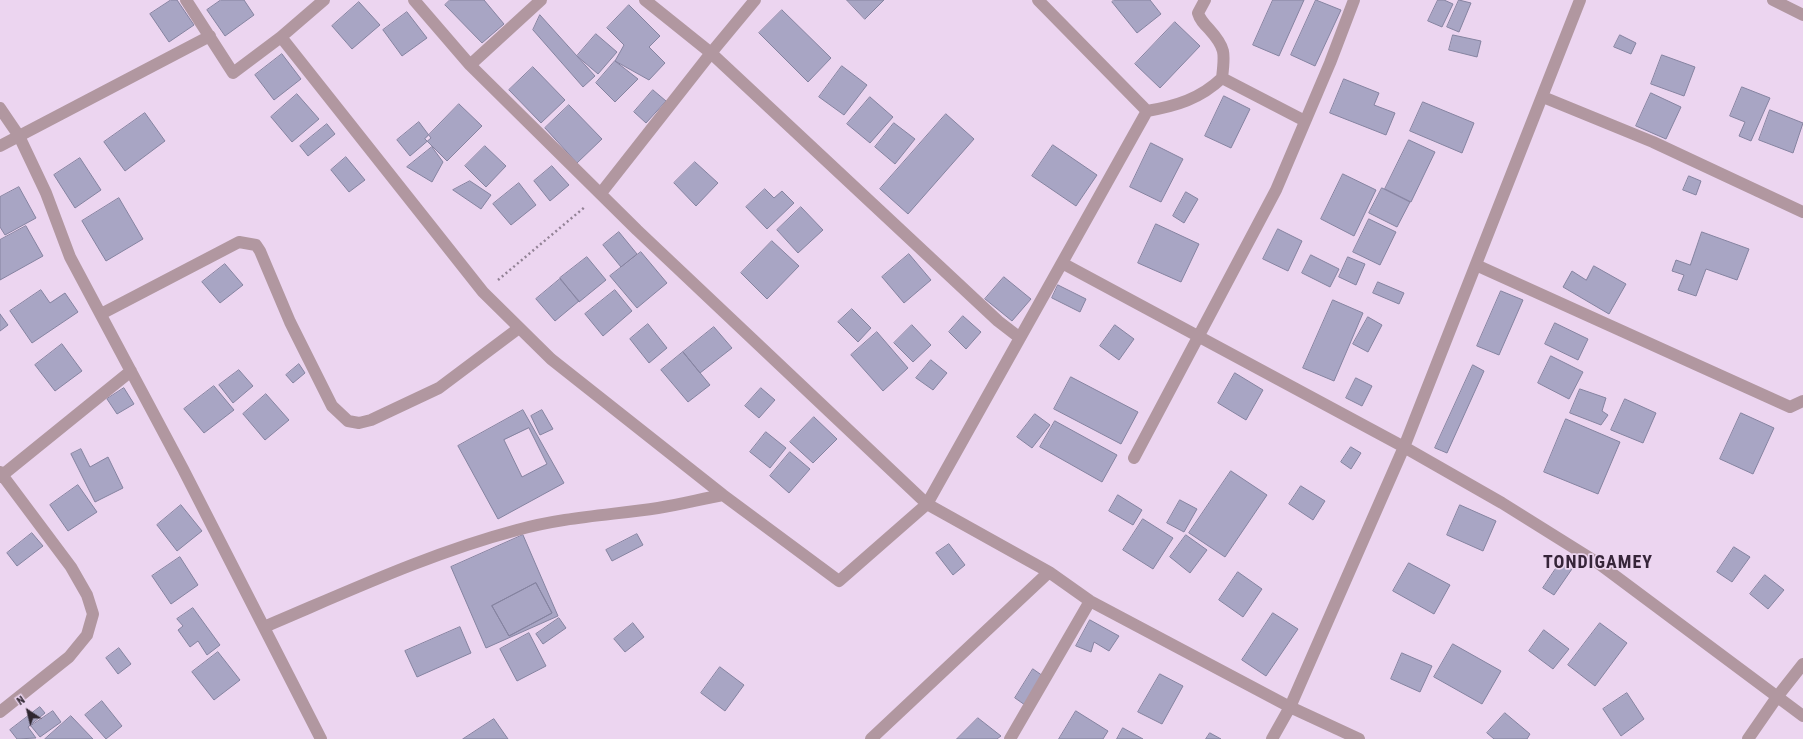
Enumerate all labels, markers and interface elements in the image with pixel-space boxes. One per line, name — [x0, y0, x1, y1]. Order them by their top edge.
district label: TONDIGAMEY — [1543, 552, 1653, 574]
north arrow — [8, 691, 48, 731]
text: N — [14, 694, 27, 708]

